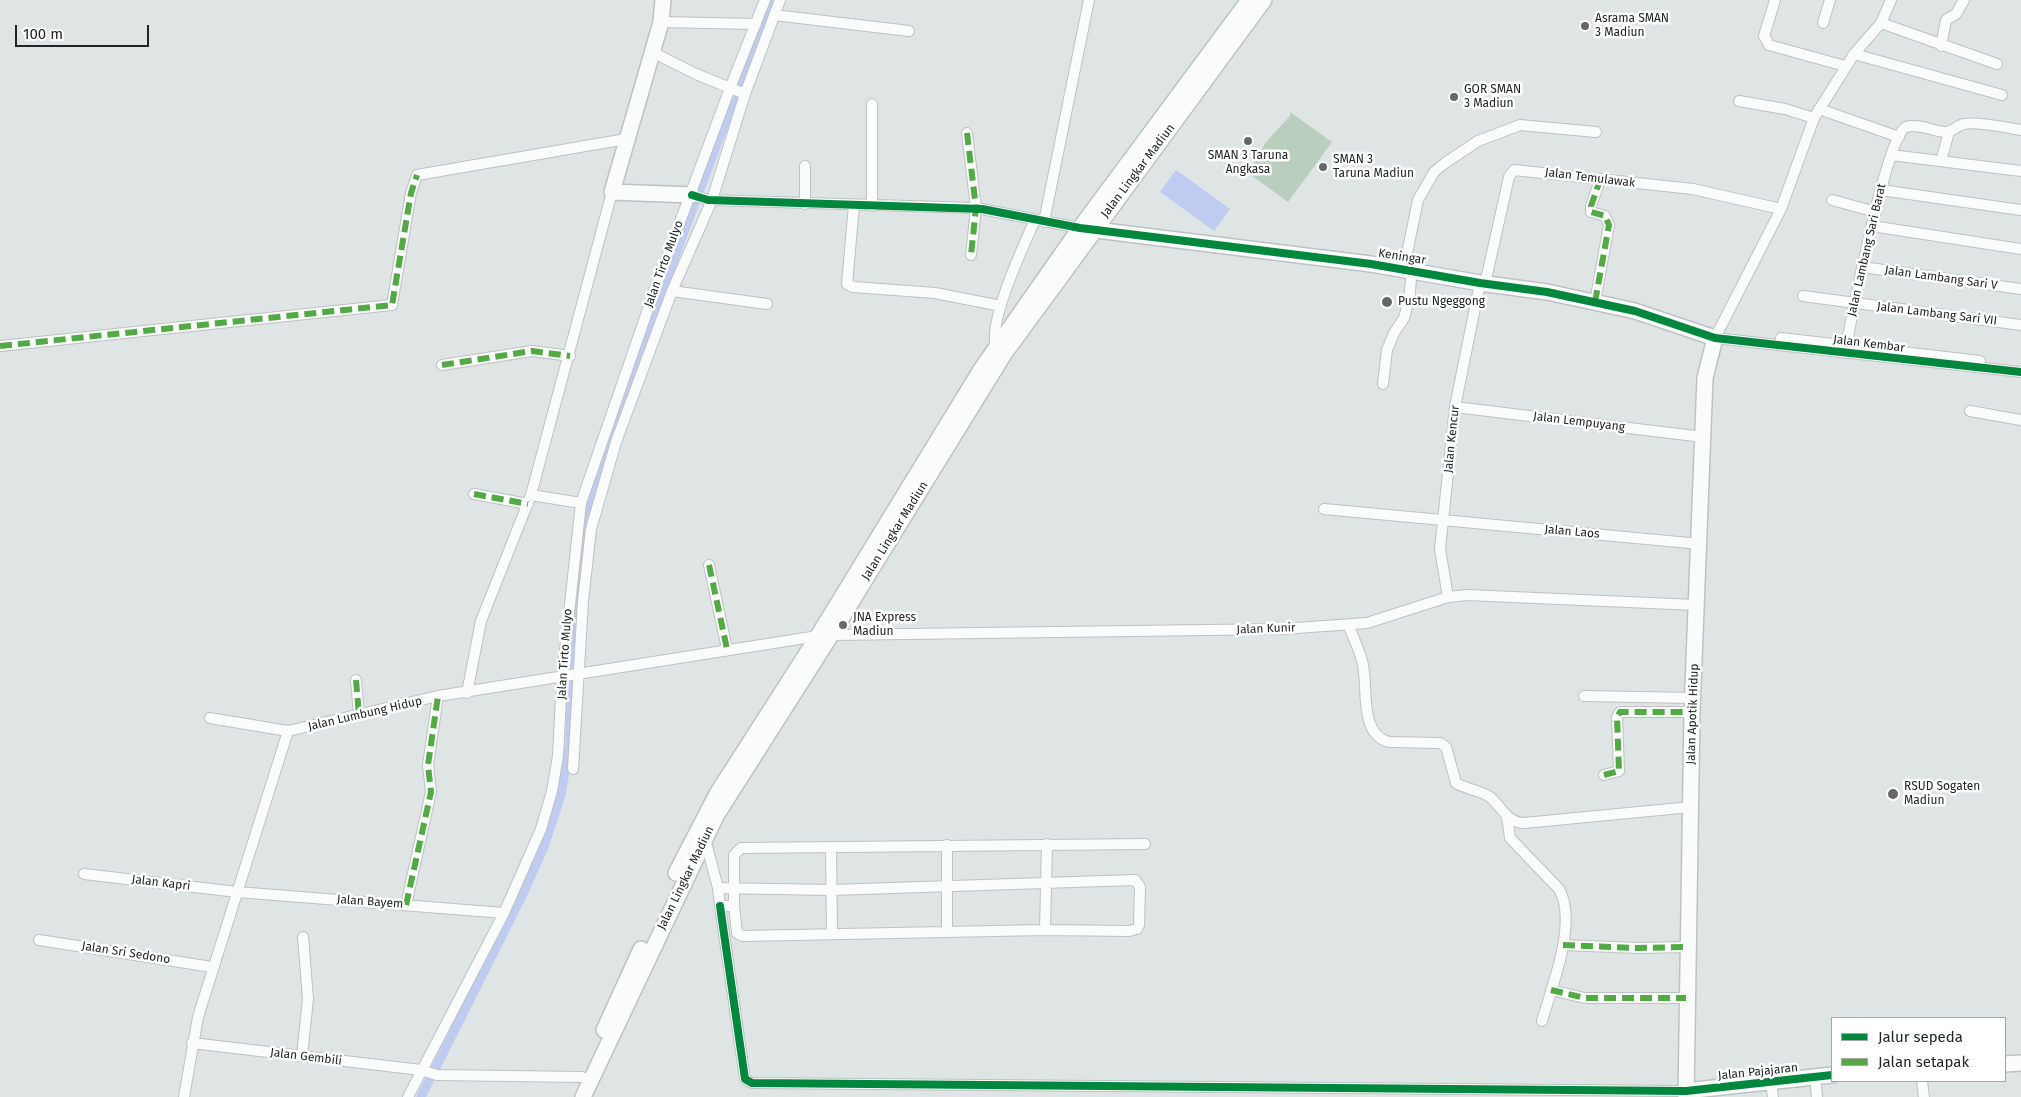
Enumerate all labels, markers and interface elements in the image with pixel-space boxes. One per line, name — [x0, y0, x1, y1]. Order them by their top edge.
place label: Asrama SMAN 3 Madiun — [1595, 12, 1669, 40]
scale bar — [18, 15, 151, 47]
marker: Asrama SMAN 3 Madiun — [1579, 20, 1591, 32]
text: 100 m — [23, 25, 63, 43]
place label: GOR SMAN 3 Madiun — [1464, 83, 1521, 111]
marker: GOR SMAN 3 Madiun — [1448, 91, 1460, 103]
street label: Jalan Lingkar Madiun — [1098, 121, 1178, 221]
marker: SMAN 3 Taruna Angkasa — [1242, 135, 1254, 147]
place label: SMAN 3 Taruna Angkasa — [1208, 149, 1288, 177]
place label: SMAN 3 Taruna Madiun — [1333, 153, 1414, 181]
marker: SMAN 3 Taruna Madiun — [1317, 161, 1329, 173]
street label: Jalan Temulawak — [1544, 165, 1636, 191]
street label: Jalan Lambang Sari Barat — [1845, 182, 1889, 318]
street label: Jalan Tirto Mulyo — [642, 219, 686, 309]
street label: Keningar — [1377, 246, 1427, 268]
street label: Jalan Lambang Sari V — [1884, 263, 1998, 293]
marker: Pustu Ngeggong — [1380, 295, 1394, 309]
place label: Pustu Ngeggong — [1398, 295, 1485, 309]
street label: Jalan Lambang Sari VII — [1876, 299, 1998, 329]
street label: Jalan Kembar — [1832, 332, 1906, 356]
street label: Jalan Kencur — [1441, 404, 1463, 474]
street label: Jalan Lempuyang — [1532, 409, 1626, 435]
street label: Jalan Lingkar Madiun — [859, 479, 931, 583]
street label: Jalan Laos — [1544, 522, 1600, 542]
street label: Jalan Tirto Mulyo — [555, 608, 575, 700]
place label: JNA Express Madiun — [853, 611, 916, 639]
marker: JNA Express Madiun — [837, 619, 849, 631]
street label: Jalan Kunir — [1236, 621, 1296, 637]
street label: Jalan Apotik Hidup — [1684, 663, 1702, 765]
street label: Jalan Lumbung Hidup — [307, 694, 423, 734]
place label: RSUD Sogaten Madiun — [1904, 780, 1980, 808]
marker: RSUD Sogaten Madiun — [1886, 787, 1900, 801]
street label: Jalan Lingkar Madiun — [655, 824, 717, 932]
street label: Jalan Kapri — [131, 872, 191, 894]
street label: Jalan Bayem — [336, 892, 404, 912]
street label: Jalan Sri Sedono — [81, 939, 171, 967]
legend — [1831, 1017, 2006, 1082]
text: Jalur sepeda — [1878, 1028, 1963, 1046]
street label: Jalan Gembili — [269, 1045, 343, 1069]
text: Jalan setapak — [1878, 1053, 1969, 1071]
street label: Jalan Pajajaran — [1717, 1061, 1799, 1083]

